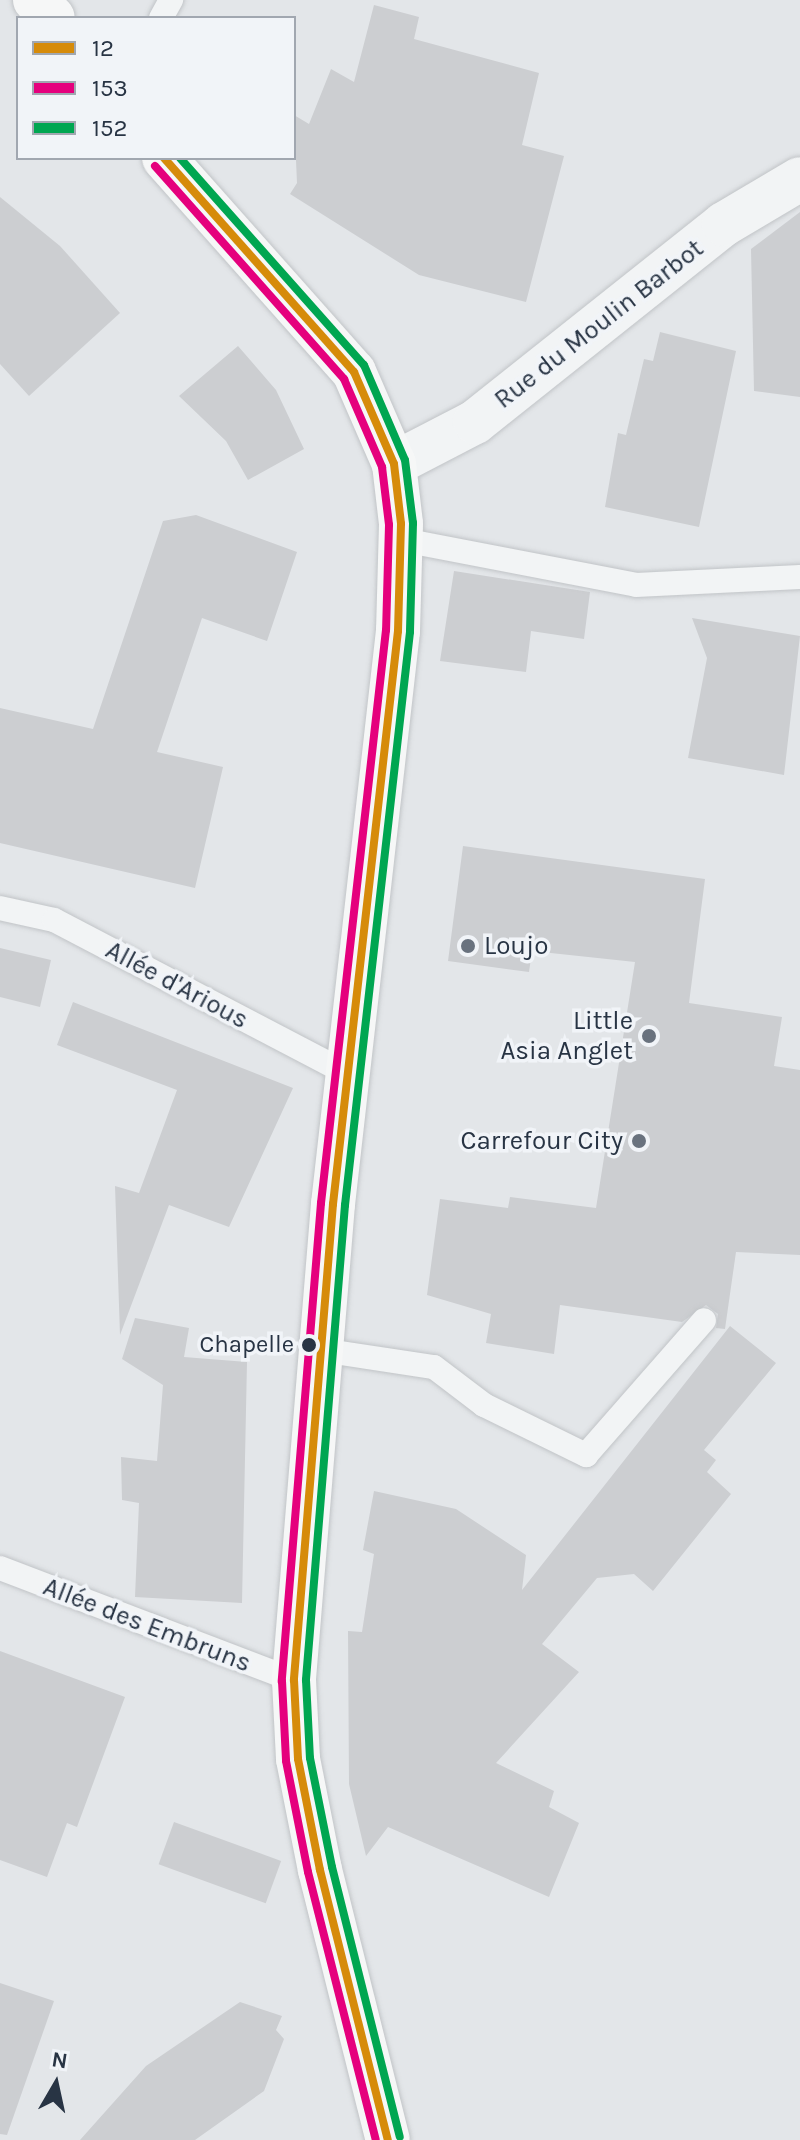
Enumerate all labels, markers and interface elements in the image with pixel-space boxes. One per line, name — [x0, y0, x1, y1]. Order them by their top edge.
legend — [16, 16, 296, 160]
text: 12 — [92, 34, 114, 62]
text: 153 — [92, 74, 128, 102]
text: 152 — [92, 114, 127, 142]
street label: Rue du Moulin Barbot — [488, 233, 710, 415]
place label: Loujo — [484, 930, 548, 962]
street label: Allée d'Arious — [100, 934, 254, 1036]
marker: Loujo — [459, 937, 477, 955]
place label: Little Asia Anglet — [500, 1005, 633, 1066]
marker: Little Asia Anglet — [640, 1027, 658, 1045]
place label: Carrefour City — [461, 1125, 623, 1157]
marker: Carrefour City — [630, 1132, 648, 1150]
place label: Chapelle — [199, 1331, 294, 1359]
marker: Chapelle — [301, 1337, 317, 1353]
street label: Allée des Embruns — [39, 1571, 255, 1679]
north arrow — [16, 2044, 96, 2124]
text: N — [50, 2046, 70, 2074]

